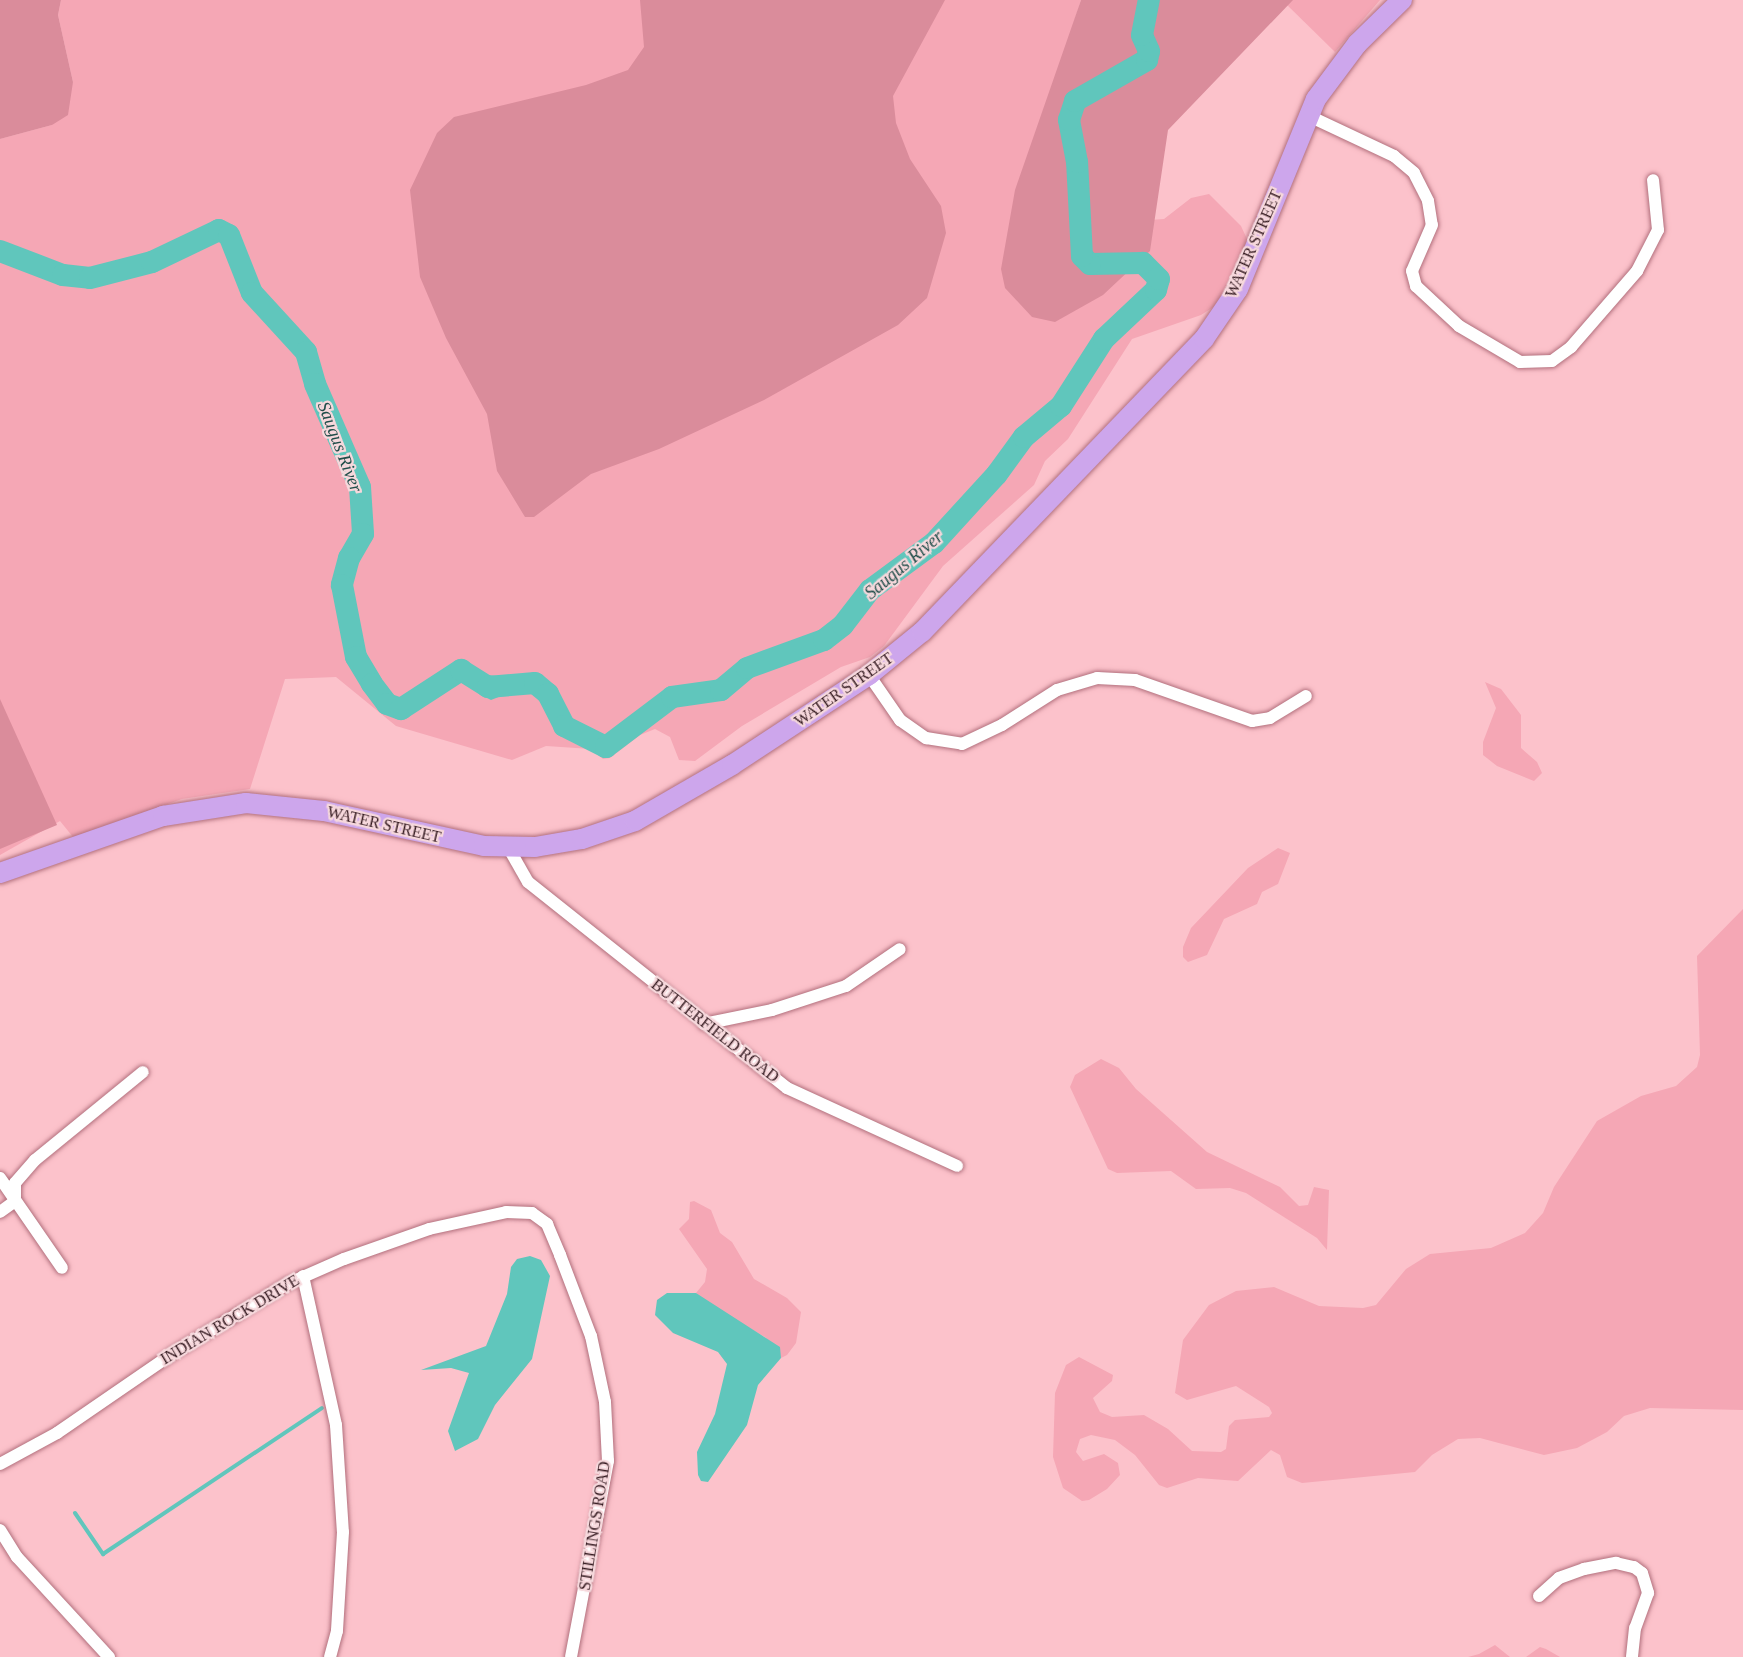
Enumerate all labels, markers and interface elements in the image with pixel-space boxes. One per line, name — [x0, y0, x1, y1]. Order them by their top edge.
street label: WATER STREET — [1222, 187, 1286, 301]
water label: Saugus River — [313, 399, 367, 495]
water label: Saugus River — [860, 526, 948, 604]
street label: WATER STREET — [791, 649, 897, 731]
street label: WATER STREET — [325, 803, 443, 847]
street label: BUTTERFIELD ROAD — [647, 975, 783, 1087]
street label: INDIAN ROCK DRIVE — [157, 1271, 303, 1369]
street label: STILLINGS ROAD — [575, 1460, 615, 1592]

